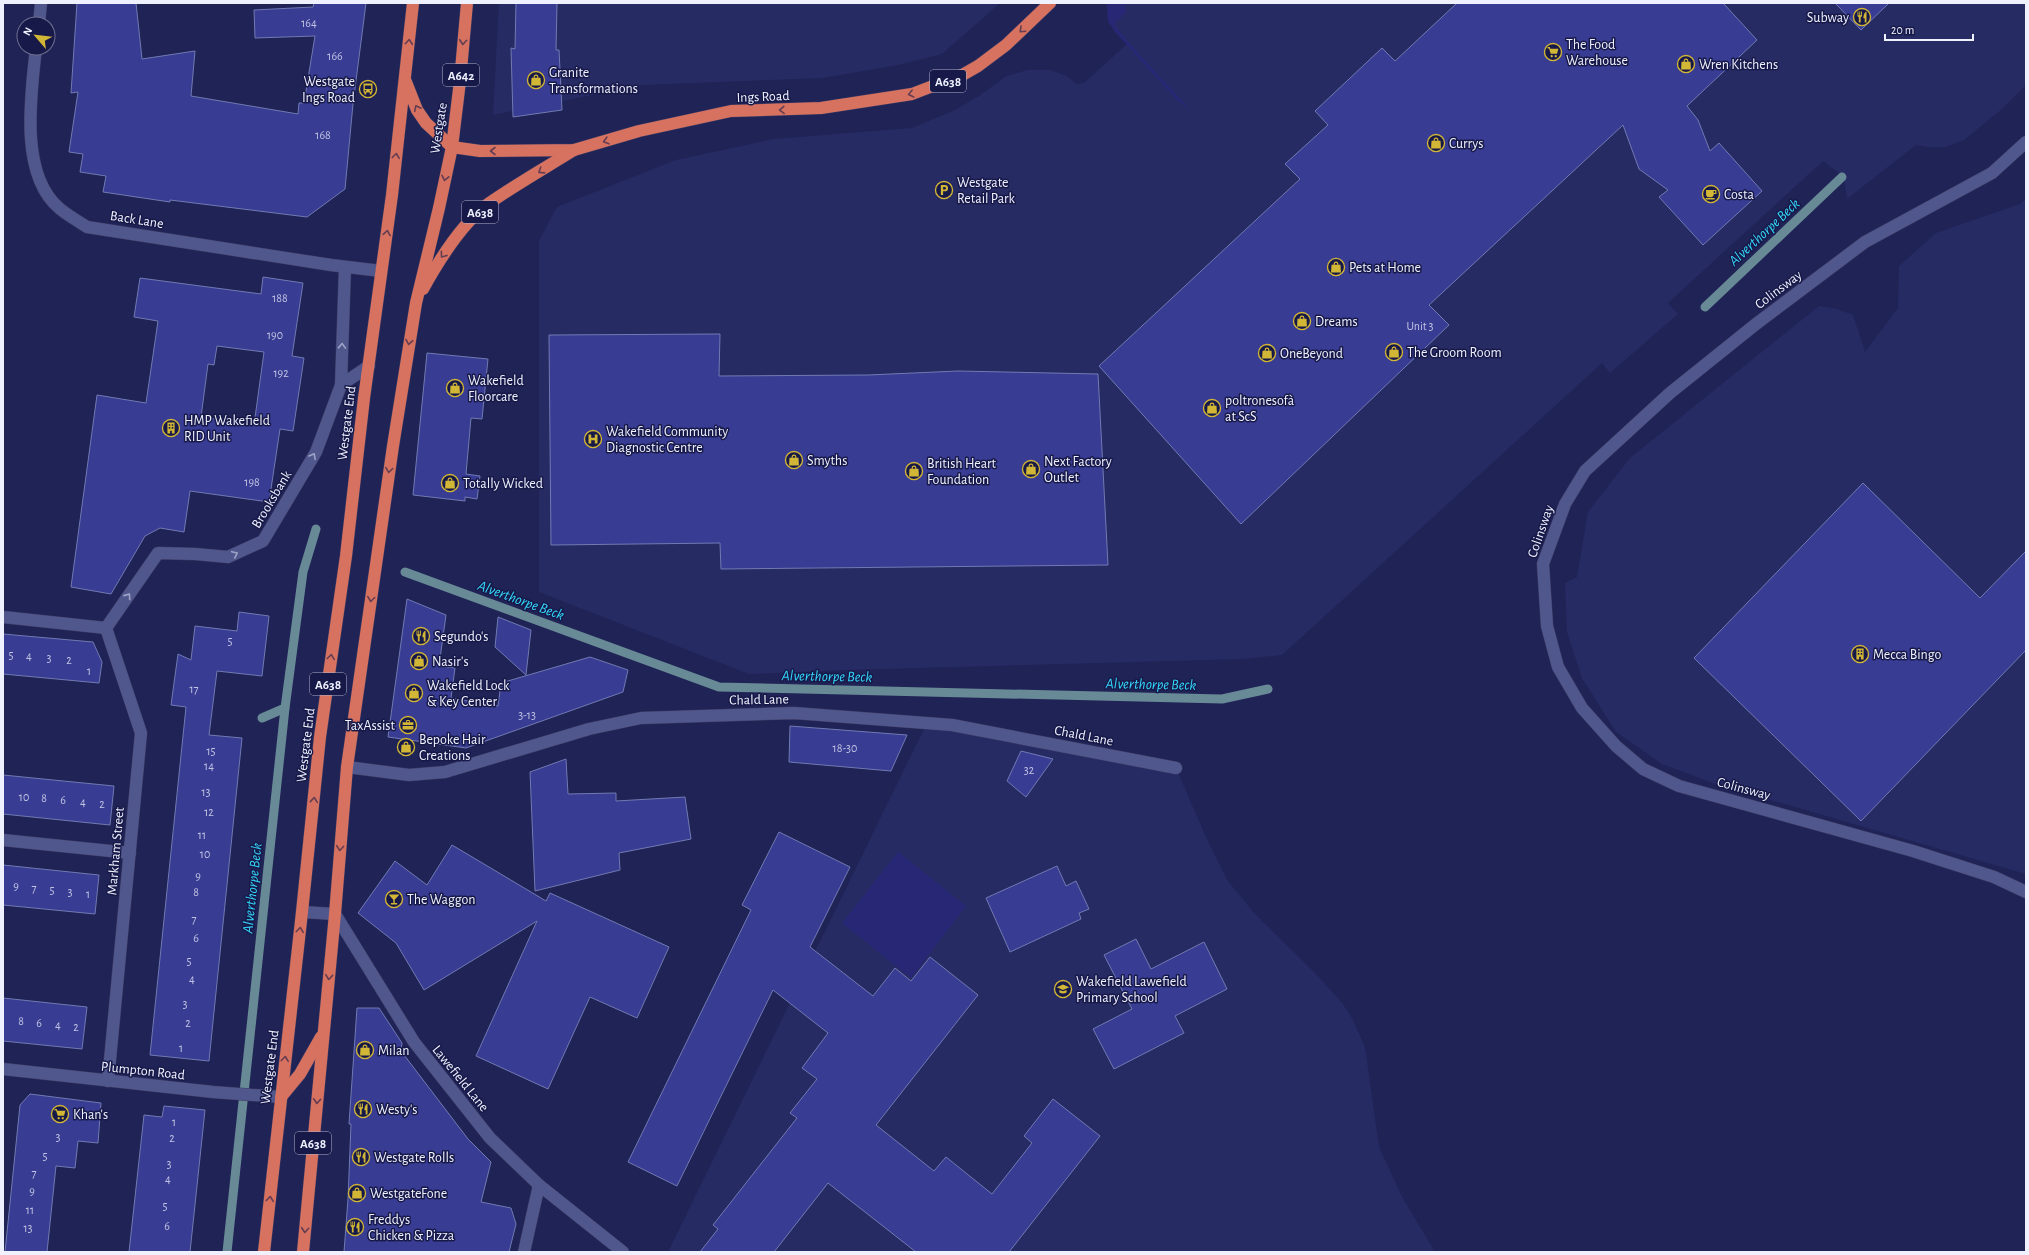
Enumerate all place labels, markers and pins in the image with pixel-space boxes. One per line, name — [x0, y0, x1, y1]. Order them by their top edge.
restaurant icon: Subway — [1852, 7, 1872, 27]
place label: Subway — [1807, 11, 1849, 25]
place label: The Food Warehouse — [1566, 38, 1628, 68]
supermarket icon: The Food Warehouse — [1543, 42, 1563, 62]
shop icon: Wren Kitchens — [1676, 54, 1696, 74]
place label: Wren Kitchens — [1699, 58, 1778, 72]
place label: Granite Transformations — [549, 66, 638, 96]
shop icon: Granite Transformations — [526, 70, 546, 90]
place label: Westgate Ings Road — [302, 75, 355, 105]
bus stop icon: Westgate Ings Road — [358, 79, 378, 99]
shop icon: Currys — [1426, 133, 1446, 153]
place label: Currys — [1449, 137, 1483, 151]
place label: Westgate Retail Park — [957, 176, 1016, 206]
parking icon: Westgate Retail Park — [934, 180, 954, 200]
cafe icon: Costa — [1701, 184, 1721, 204]
place label: Costa — [1724, 188, 1755, 202]
shop icon: Pets at Home — [1326, 257, 1346, 277]
place label: Pets at Home — [1349, 261, 1421, 275]
shop icon: Dreams — [1292, 311, 1312, 331]
place label: Dreams — [1315, 315, 1358, 329]
shop icon: The Groom Room — [1384, 342, 1404, 362]
shop icon: OneBeyond — [1257, 343, 1277, 363]
place label: The Groom Room — [1407, 346, 1502, 360]
place label: OneBeyond — [1280, 347, 1343, 361]
place label: Wakefield Floorcare — [468, 374, 524, 404]
shop icon: Wakefield Floorcare — [445, 378, 465, 398]
place label: poltronesofà at ScS — [1225, 394, 1295, 424]
shop icon: poltronesofà at ScS — [1202, 398, 1222, 418]
place label: HMP Wakefield RID Unit — [184, 414, 270, 444]
building icon: HMP Wakefield RID Unit — [161, 418, 181, 438]
place label: Wakefield Community Diagnostic Centre — [606, 425, 728, 455]
hospital icon: Wakefield Community Diagnostic Centre — [583, 429, 603, 449]
shop icon: Smyths — [784, 450, 804, 470]
place label: Smyths — [807, 454, 847, 468]
place label: Next Factory Outlet — [1044, 455, 1112, 485]
place label: British Heart Foundation — [927, 457, 997, 487]
shop icon: Next Factory Outlet — [1021, 459, 1041, 479]
shop icon: British Heart Foundation — [904, 461, 924, 481]
shop icon: Totally Wicked — [440, 473, 460, 493]
place label: Totally Wicked — [463, 477, 543, 491]
restaurant icon: Segundo's — [411, 626, 431, 646]
place label: Segundo's — [434, 630, 489, 644]
building icon: Mecca Bingo — [1850, 644, 1870, 664]
place label: Mecca Bingo — [1873, 648, 1942, 662]
shop icon: Nasir's — [409, 651, 429, 671]
place label: Nasir's — [432, 655, 469, 669]
place label: Wakefield Lock & Key Center — [427, 679, 510, 709]
shop icon: Wakefield Lock & Key Center — [404, 683, 424, 703]
office icon: TaxAssist — [398, 715, 418, 735]
place label: TaxAssist — [345, 719, 396, 733]
place label: Bepoke Hair Creations — [419, 733, 486, 763]
shop icon: Bepoke Hair Creations — [396, 737, 416, 757]
bar icon: The Waggon — [384, 889, 404, 909]
place label: The Waggon — [407, 893, 476, 907]
place label: Wakefield Lawefield Primary School — [1076, 975, 1187, 1005]
school or university icon: Wakefield Lawefield Primary School — [1053, 979, 1073, 999]
shop icon: Milan — [355, 1040, 375, 1060]
place label: Milan — [378, 1044, 409, 1058]
restaurant icon: Westy's — [353, 1099, 373, 1119]
place label: Westy's — [376, 1103, 417, 1117]
supermarket icon: Khan's — [50, 1104, 70, 1124]
place label: Khan's — [73, 1108, 108, 1122]
restaurant icon: Westgate Rolls — [351, 1147, 371, 1167]
place label: Westgate Rolls — [374, 1151, 454, 1165]
shop icon: WestgateFone — [347, 1183, 367, 1203]
place label: WestgateFone — [370, 1187, 447, 1201]
place label: Freddys Chicken & Pizza — [368, 1213, 455, 1243]
restaurant icon: Freddys Chicken & Pizza — [345, 1217, 365, 1237]

